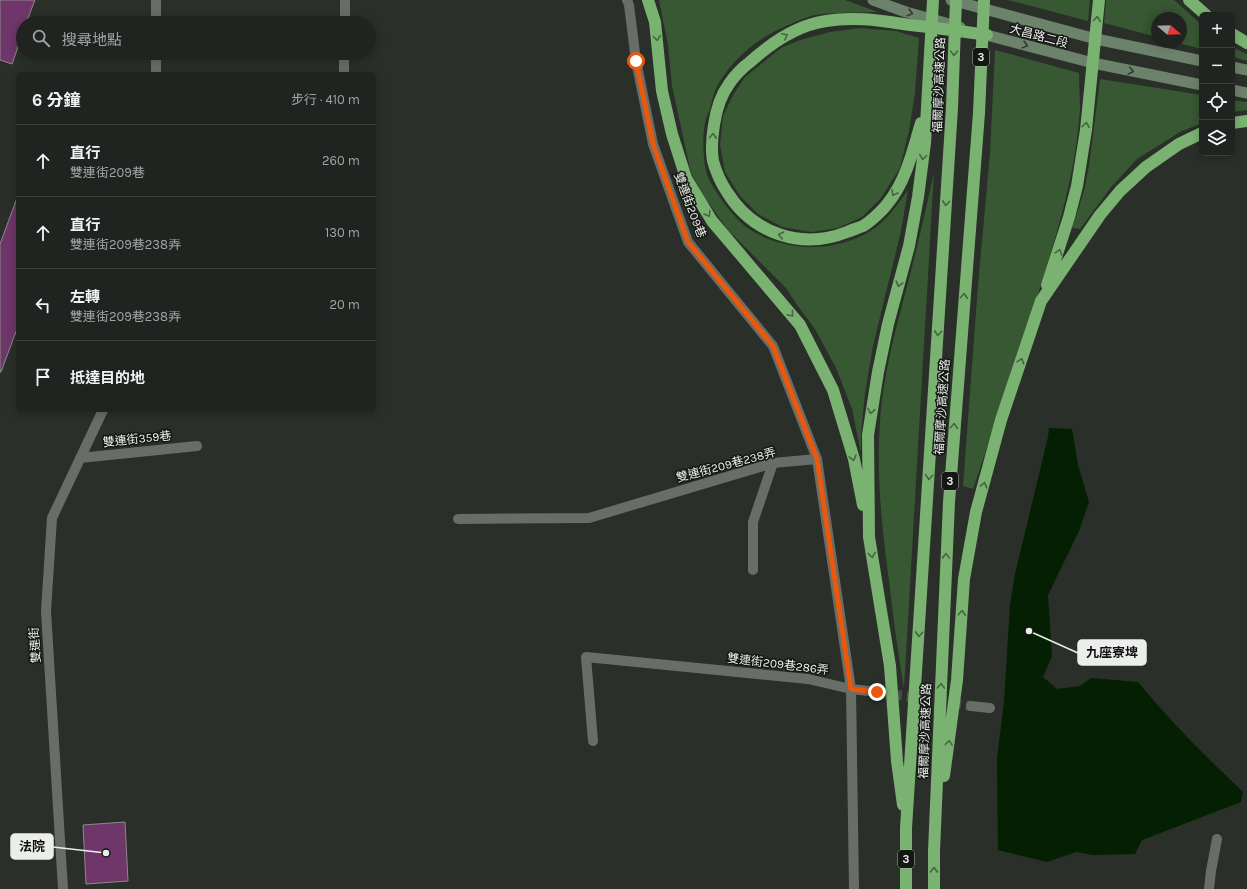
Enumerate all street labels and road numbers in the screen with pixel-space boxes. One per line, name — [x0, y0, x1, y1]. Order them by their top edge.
street label: 大昌路二段 — [1008, 21, 1070, 51]
street label: 福爾摩沙高速公路 — [930, 37, 948, 133]
road number: 3 — [973, 48, 989, 66]
street label: 雙連街209巷 — [671, 170, 709, 240]
street label: 福爾摩沙高速公路 — [932, 359, 952, 455]
street label: 雙連街359巷 — [102, 428, 172, 450]
street label: 雙連街209巷238弄 — [675, 445, 777, 485]
road number: 3 — [942, 472, 958, 490]
street label: 雙連街 — [27, 627, 43, 663]
street label: 雙連街209巷286弄 — [726, 651, 830, 677]
street label: 福爾摩沙高速公路 — [916, 683, 934, 779]
road number: 3 — [898, 850, 914, 868]

